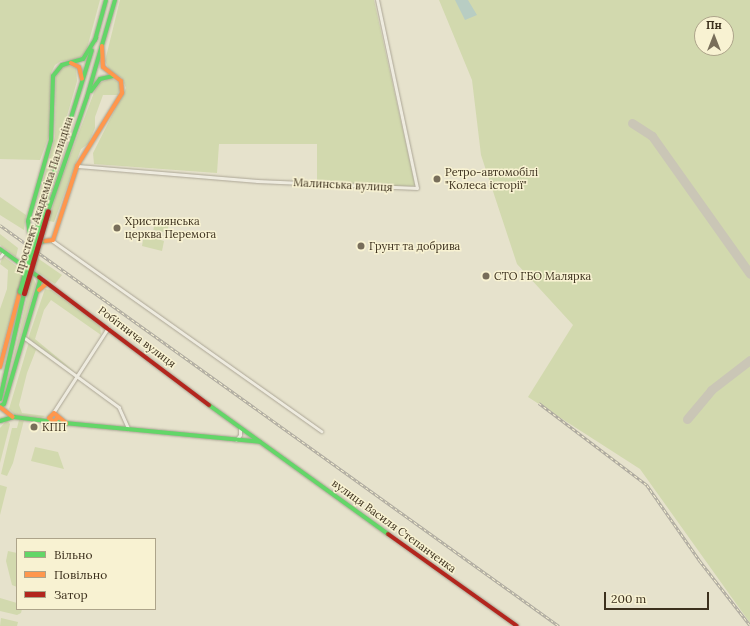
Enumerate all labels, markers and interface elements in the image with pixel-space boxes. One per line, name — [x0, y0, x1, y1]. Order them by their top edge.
north arrow — [694, 16, 734, 56]
text: Пн — [706, 18, 722, 32]
street label: проспект Академіка Палладіна — [12, 115, 76, 275]
place label: Ретро-автомобілі "Колеса історії" — [445, 166, 538, 192]
marker: Ретро-автомобілі "Колеса історії" — [432, 174, 442, 184]
street label: Малинська вулиця — [293, 176, 393, 194]
place label: Християнська церква Перемога — [125, 215, 216, 241]
marker: Християнська церква Перемога — [112, 223, 122, 233]
place label: Грунт та добрива — [369, 239, 460, 253]
marker: Грунт та добрива — [356, 241, 366, 251]
place label: СТО ГБО Малярка — [494, 269, 591, 283]
marker: СТО ГБО Малярка — [481, 271, 491, 281]
street label: Робітнича вулиця — [96, 304, 178, 370]
place label: КПП — [42, 420, 66, 434]
marker: КПП — [29, 422, 39, 432]
street label: вулиця Василя Степанченка — [329, 477, 459, 575]
legend — [16, 538, 156, 610]
text: Вільно — [54, 547, 93, 562]
text: Повільно — [54, 567, 107, 582]
scale bar — [606, 584, 711, 610]
text: Затор — [54, 587, 88, 602]
text: 200 m — [611, 591, 646, 606]

